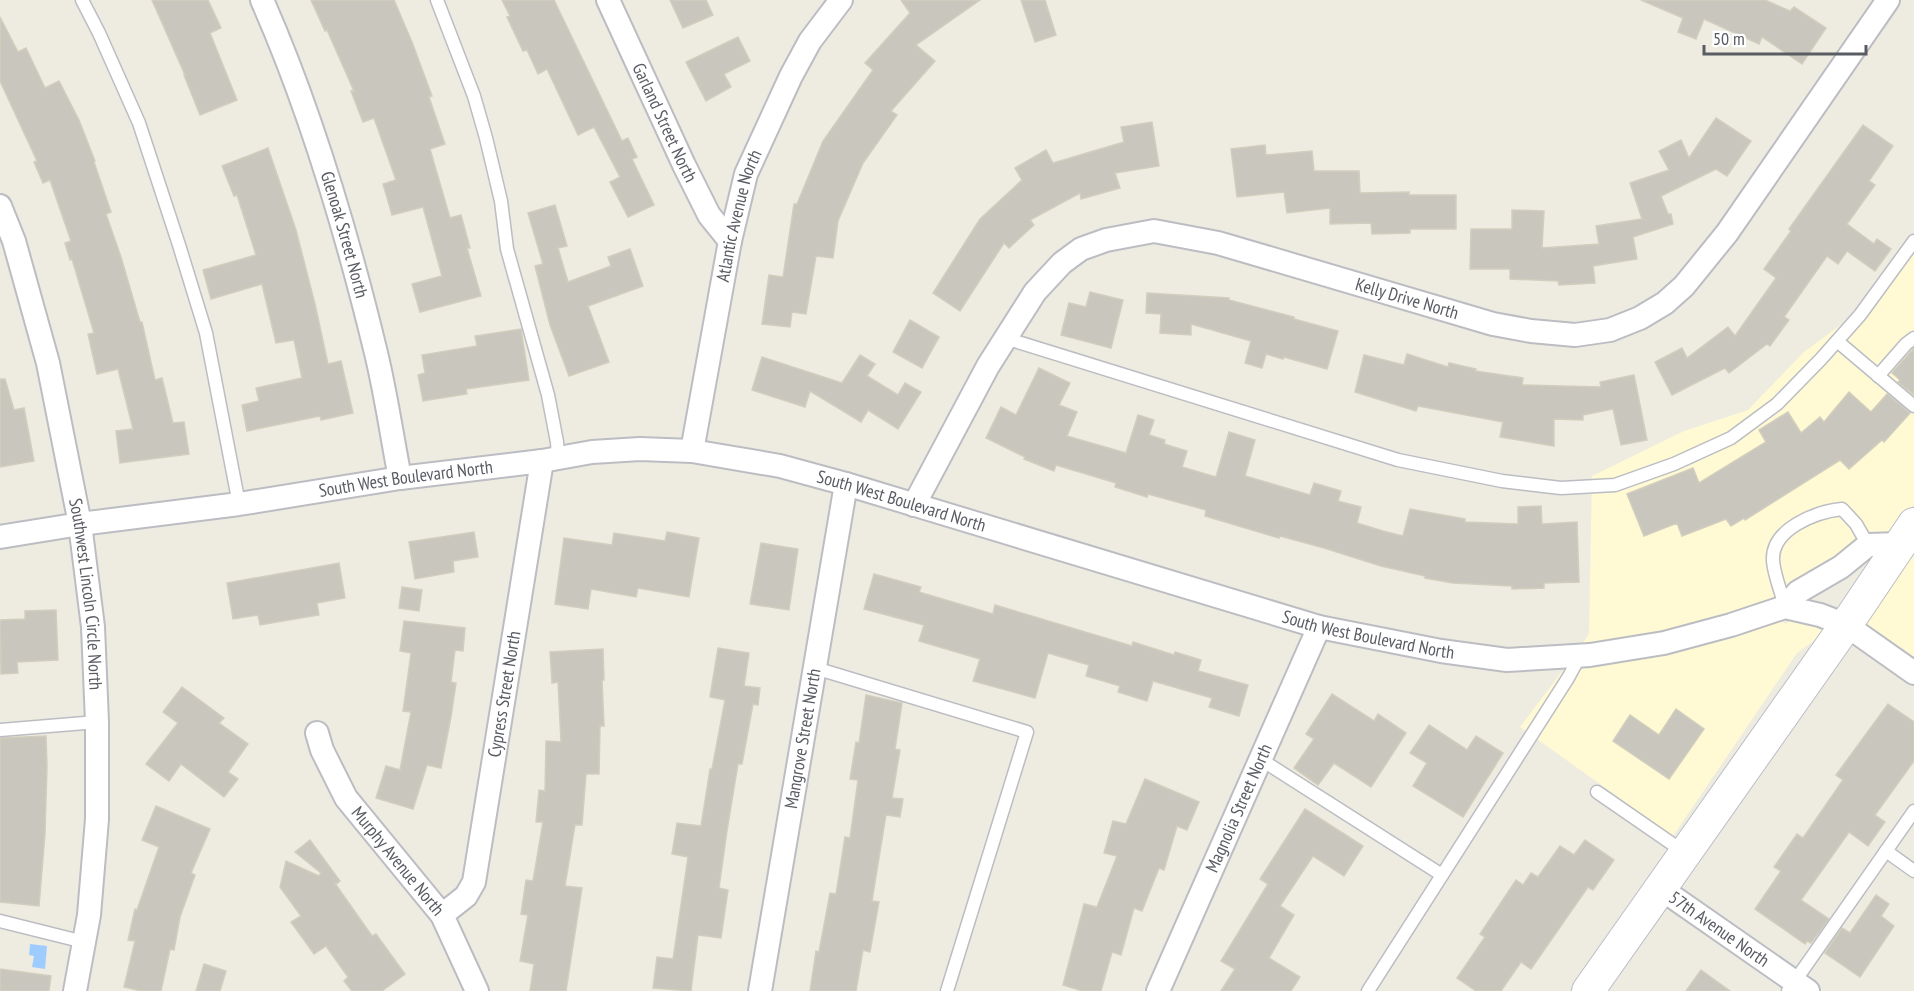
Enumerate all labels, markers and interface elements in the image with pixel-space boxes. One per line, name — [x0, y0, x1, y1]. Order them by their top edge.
scale bar — [1704, 18, 1866, 56]
text: 50 m — [1713, 27, 1745, 50]
street label: Garland Street North — [628, 59, 703, 186]
street label: Atlantic Avenue North — [711, 146, 767, 284]
street label: Glenoak Street North — [316, 168, 374, 300]
street label: Kelly Drive North — [1353, 272, 1461, 324]
street label: South West Boulevard North — [317, 455, 494, 502]
street label: South West Boulevard North — [814, 465, 989, 537]
street label: Southwest Lincoln Circle North — [64, 496, 108, 690]
street label: South West Boulevard North — [1280, 605, 1456, 664]
street label: Cypress Street North — [482, 629, 525, 759]
street label: Mangrove Street North — [779, 667, 826, 810]
street label: Magnolia Street North — [1200, 740, 1277, 876]
street label: Murphy Avenue North — [347, 801, 450, 920]
street label: 57th Avenue North — [1665, 886, 1774, 972]

